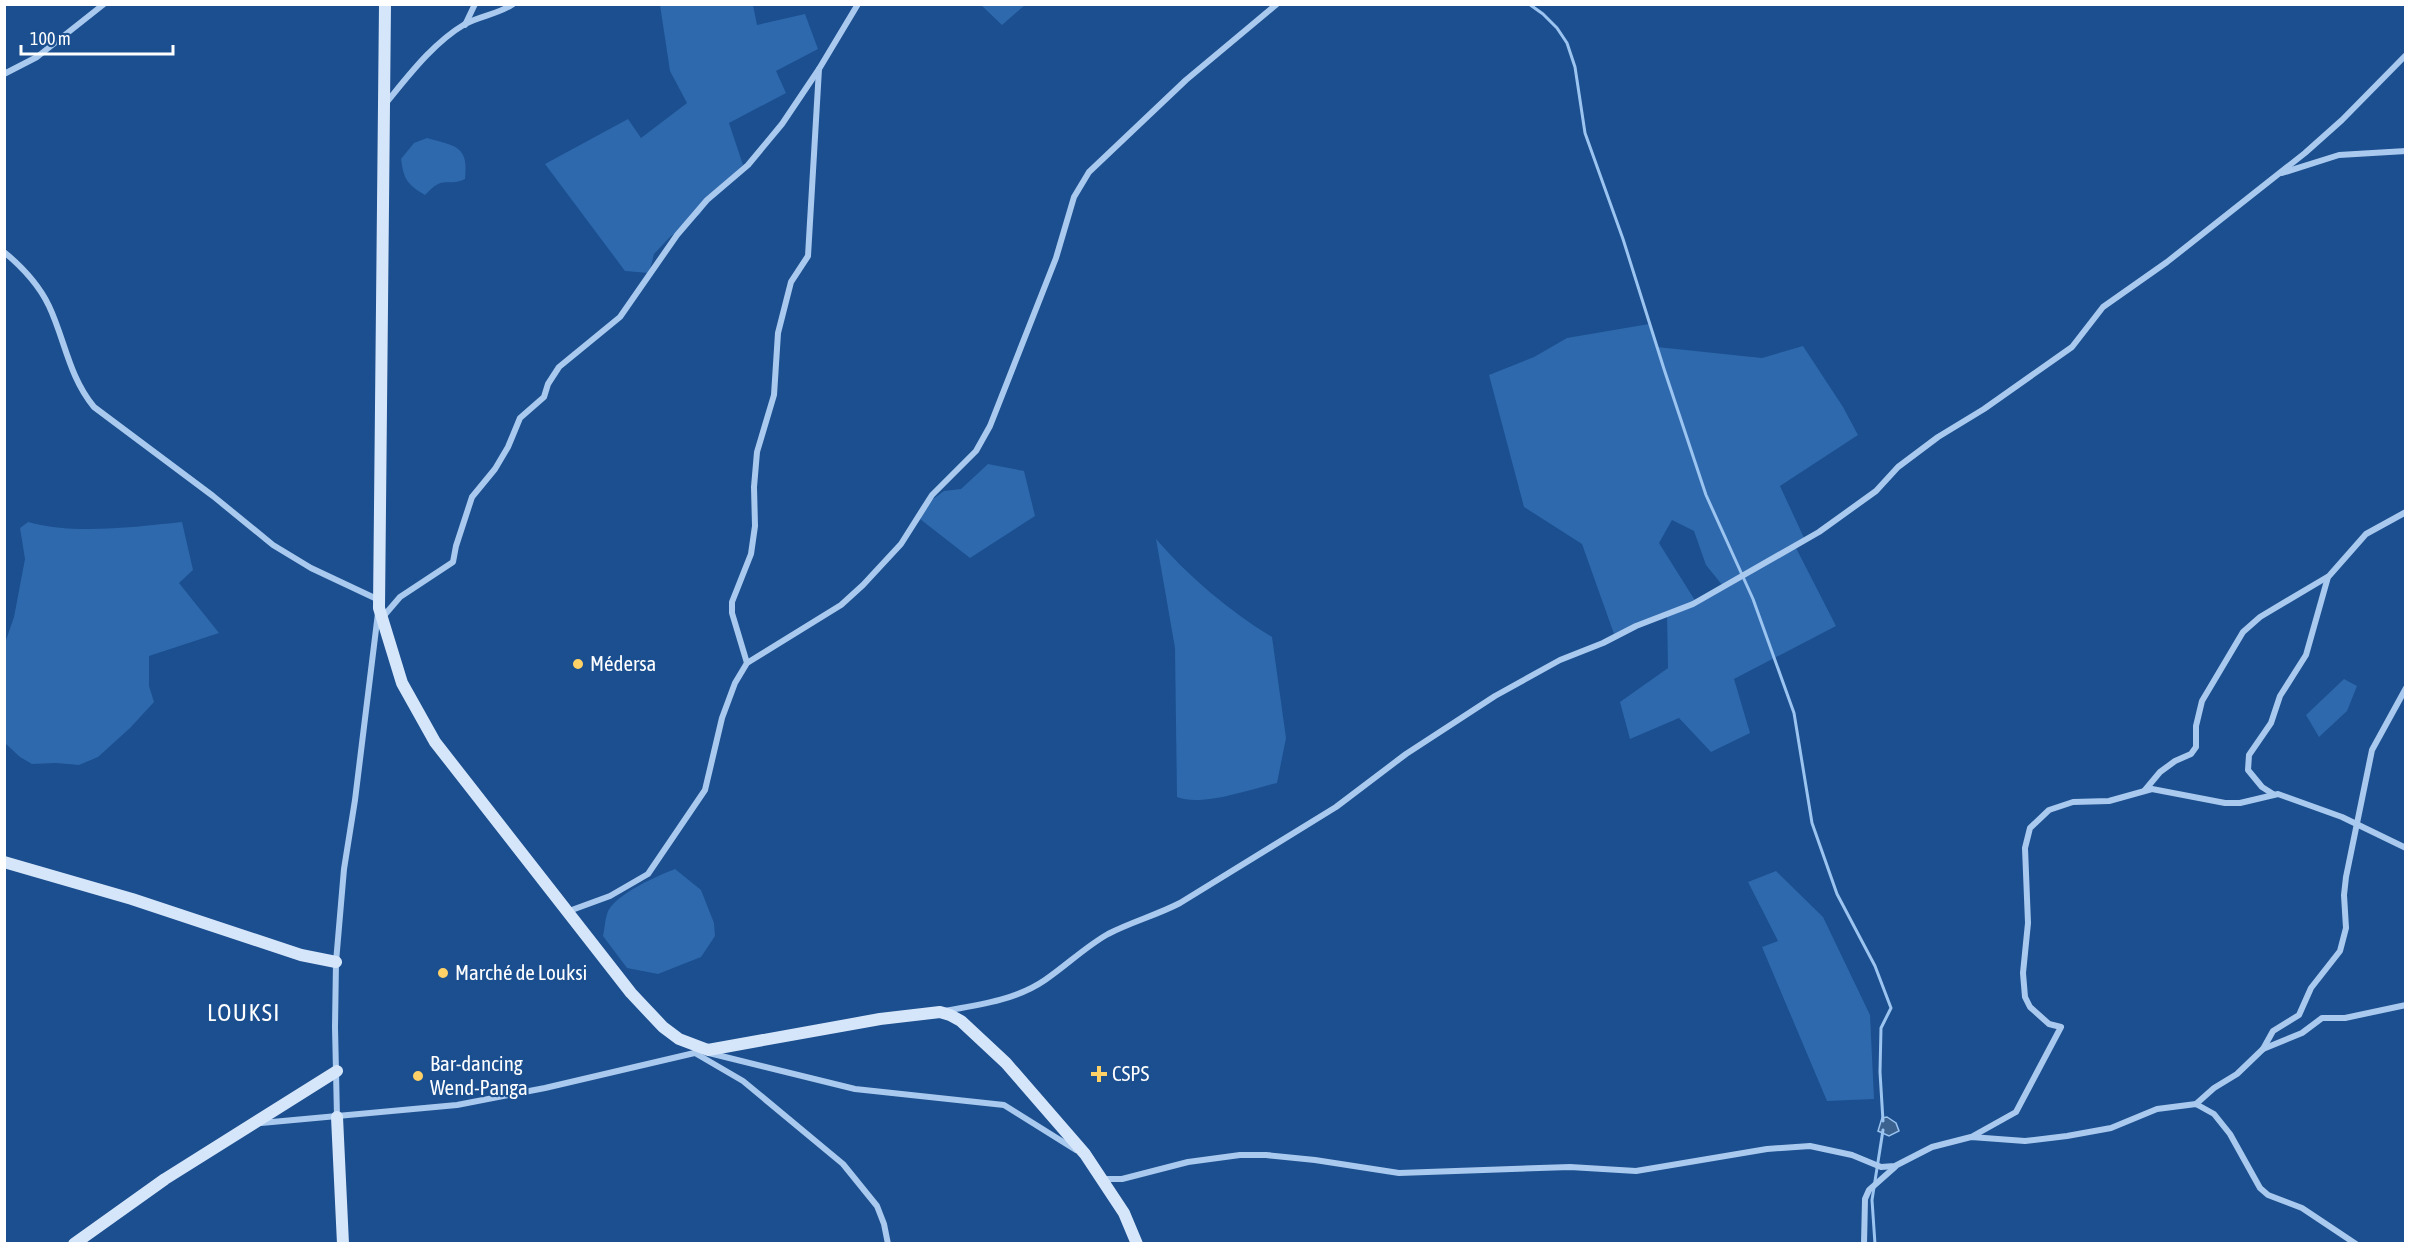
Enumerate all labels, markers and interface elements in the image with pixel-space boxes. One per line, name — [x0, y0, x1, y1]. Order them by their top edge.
scale bar — [21, 18, 172, 56]
text: 100 m — [30, 28, 71, 49]
place label: Médersa — [590, 651, 656, 675]
marker: Médersa — [571, 657, 585, 671]
place label: Marché de Louksi — [455, 960, 587, 984]
marker: Marché de Louksi — [436, 966, 450, 980]
district label: LOUKSI — [207, 999, 281, 1026]
place label: Bar-dancing Wend-Panga — [430, 1051, 528, 1099]
place label: CSPS — [1112, 1061, 1150, 1085]
marker: CSPS — [1090, 1065, 1108, 1083]
marker: Bar-dancing Wend-Panga — [411, 1069, 425, 1083]

